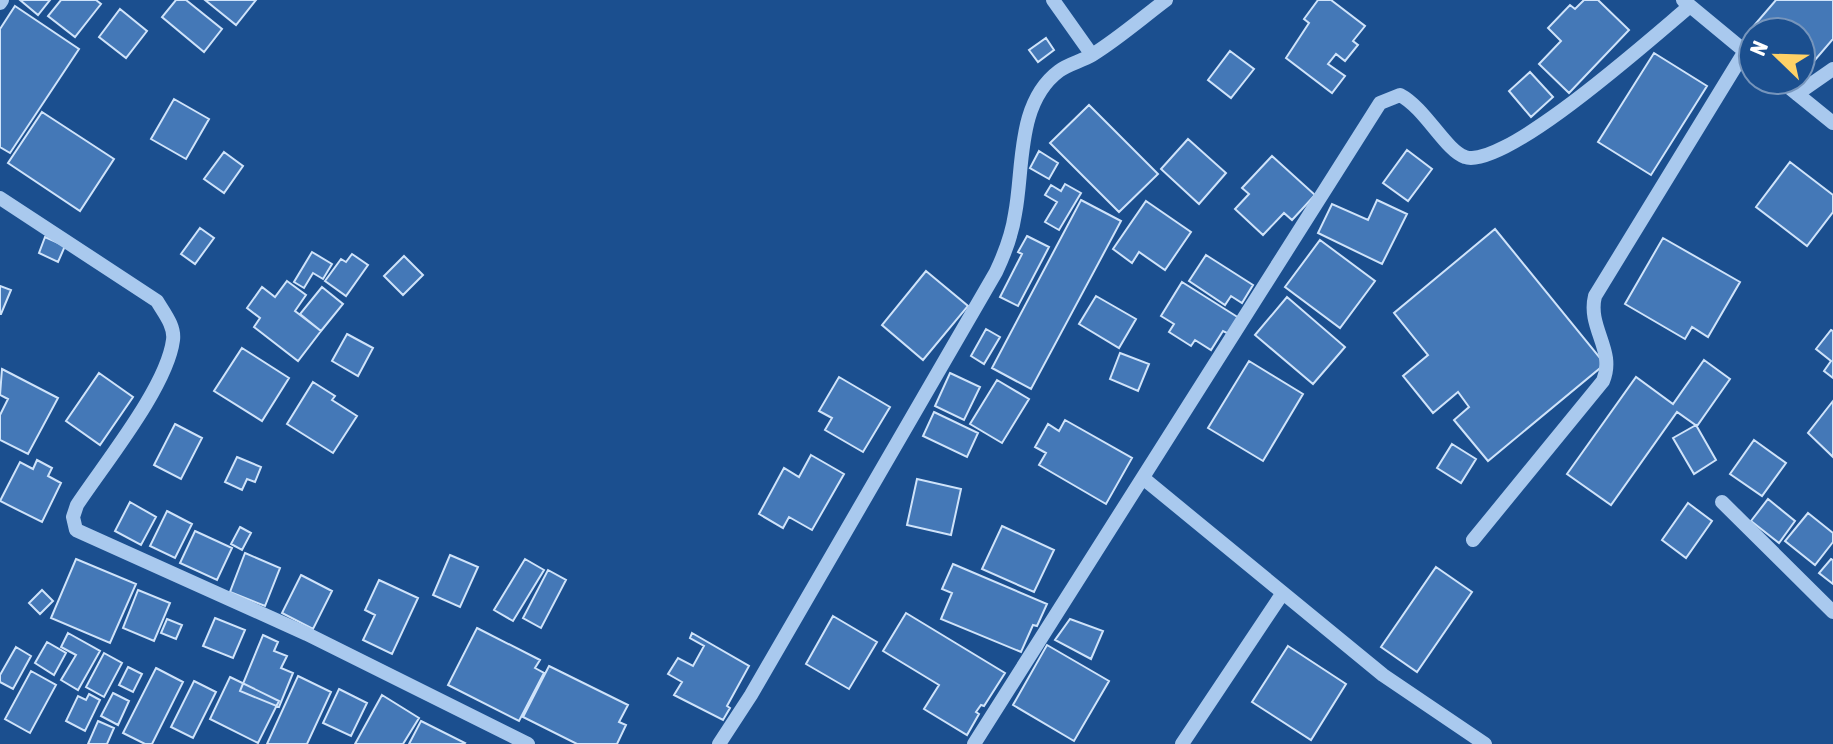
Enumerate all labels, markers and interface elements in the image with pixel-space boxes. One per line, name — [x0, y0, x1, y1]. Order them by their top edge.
north arrow — [1737, 16, 1817, 96]
text: N — [1744, 37, 1773, 59]

